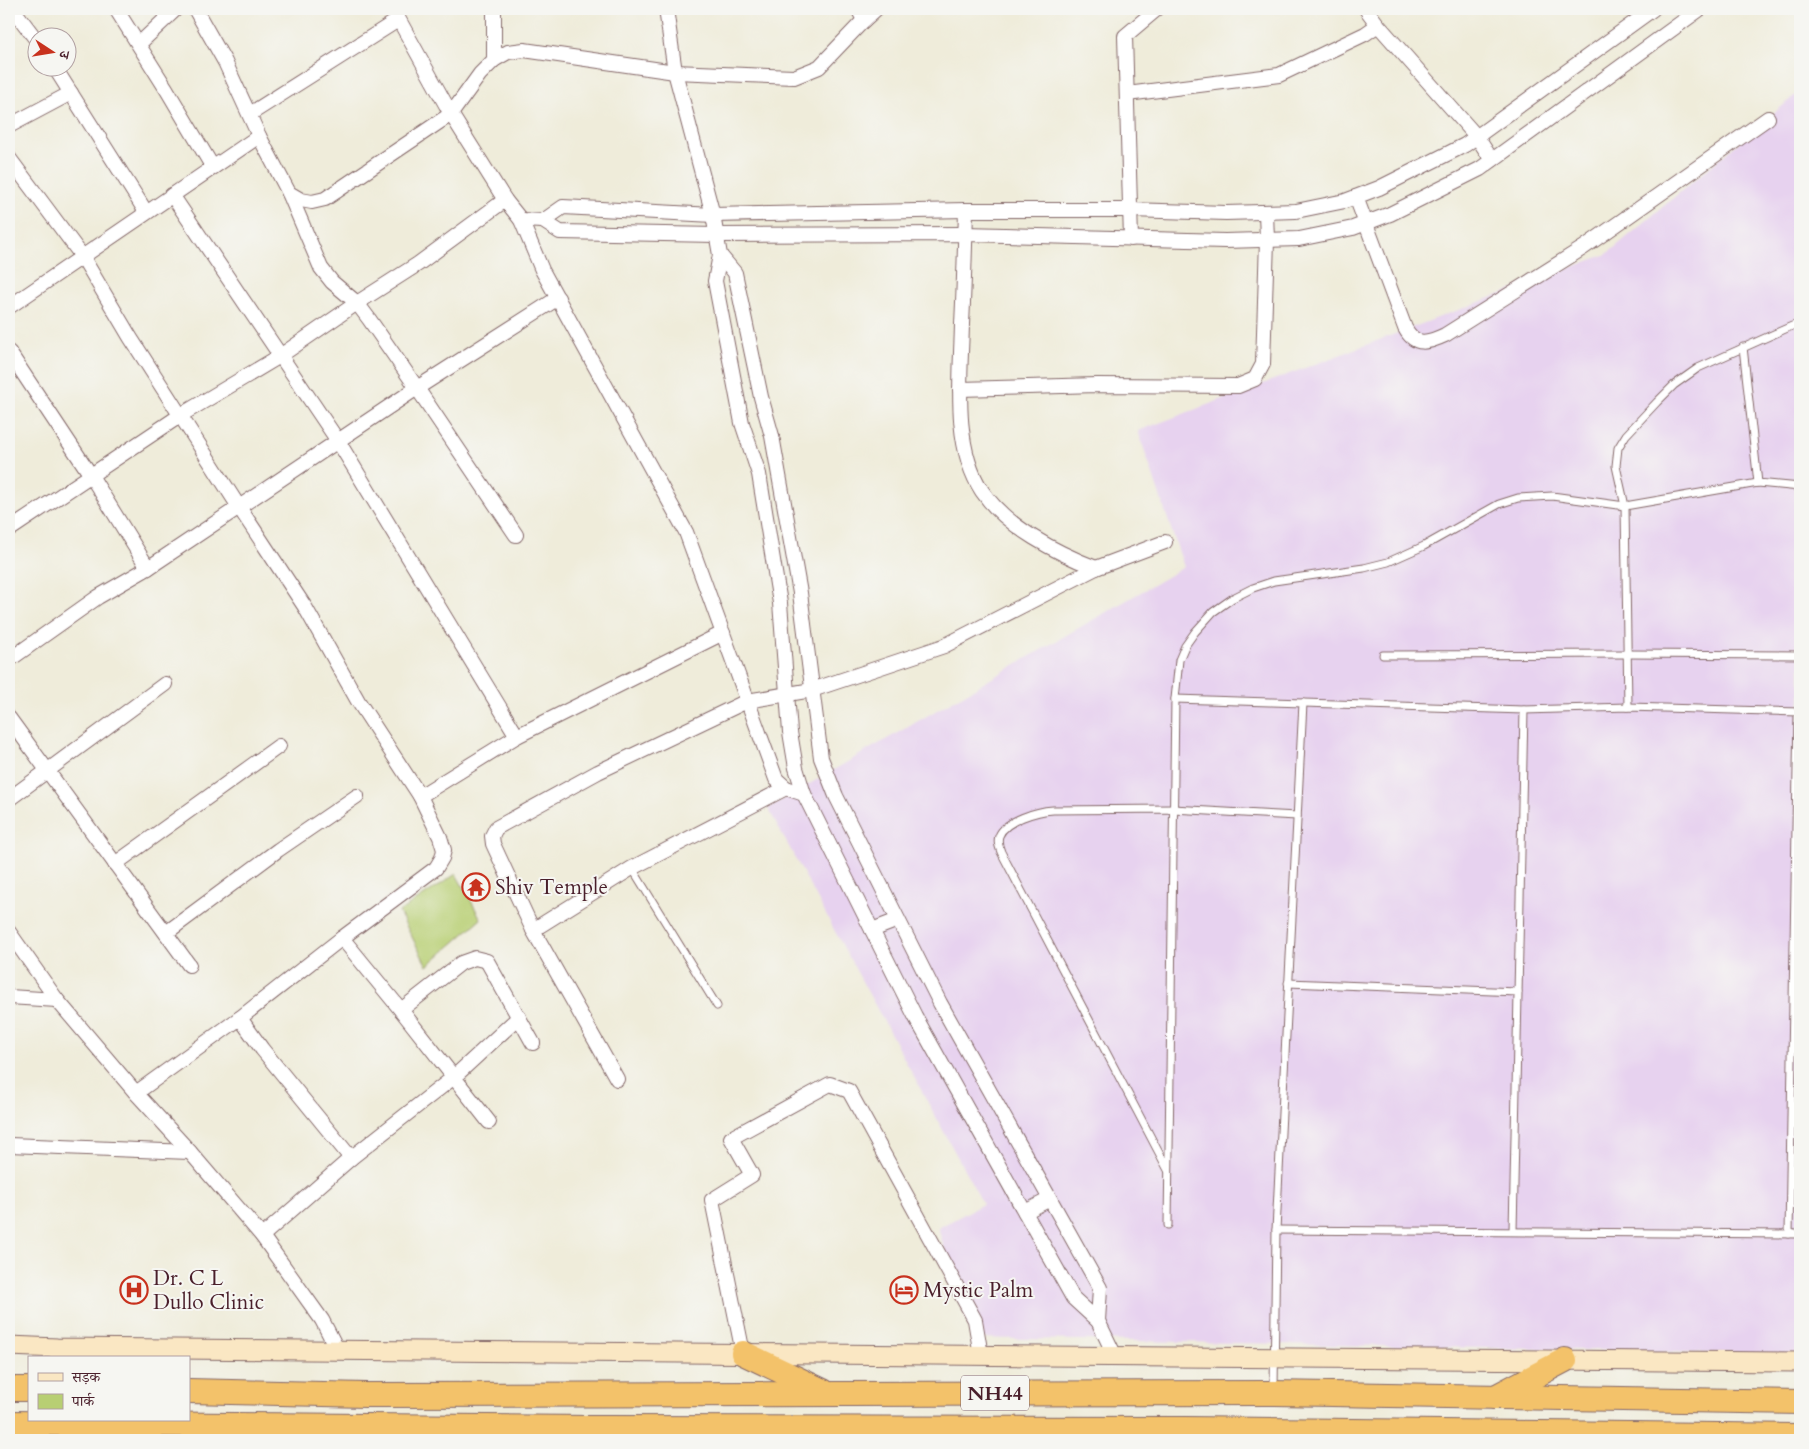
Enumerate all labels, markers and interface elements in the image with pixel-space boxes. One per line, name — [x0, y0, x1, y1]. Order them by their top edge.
north arrow — [28, 28, 78, 78]
text: उ — [54, 48, 74, 61]
temple icon: Shiv Temple — [461, 872, 491, 902]
place label: Shiv Temple — [495, 873, 608, 902]
place label: Dr. C L Dullo Clinic — [153, 1264, 264, 1317]
hospital icon: Dr. C L Dullo Clinic — [119, 1275, 149, 1305]
hotel icon: Mystic Palm — [889, 1275, 919, 1305]
place label: Mystic Palm — [923, 1276, 1033, 1305]
legend — [28, 1356, 190, 1422]
text: सड़क — [71, 1367, 101, 1387]
road number: NH44 — [961, 1376, 1029, 1410]
text: पार्क — [71, 1391, 95, 1411]

